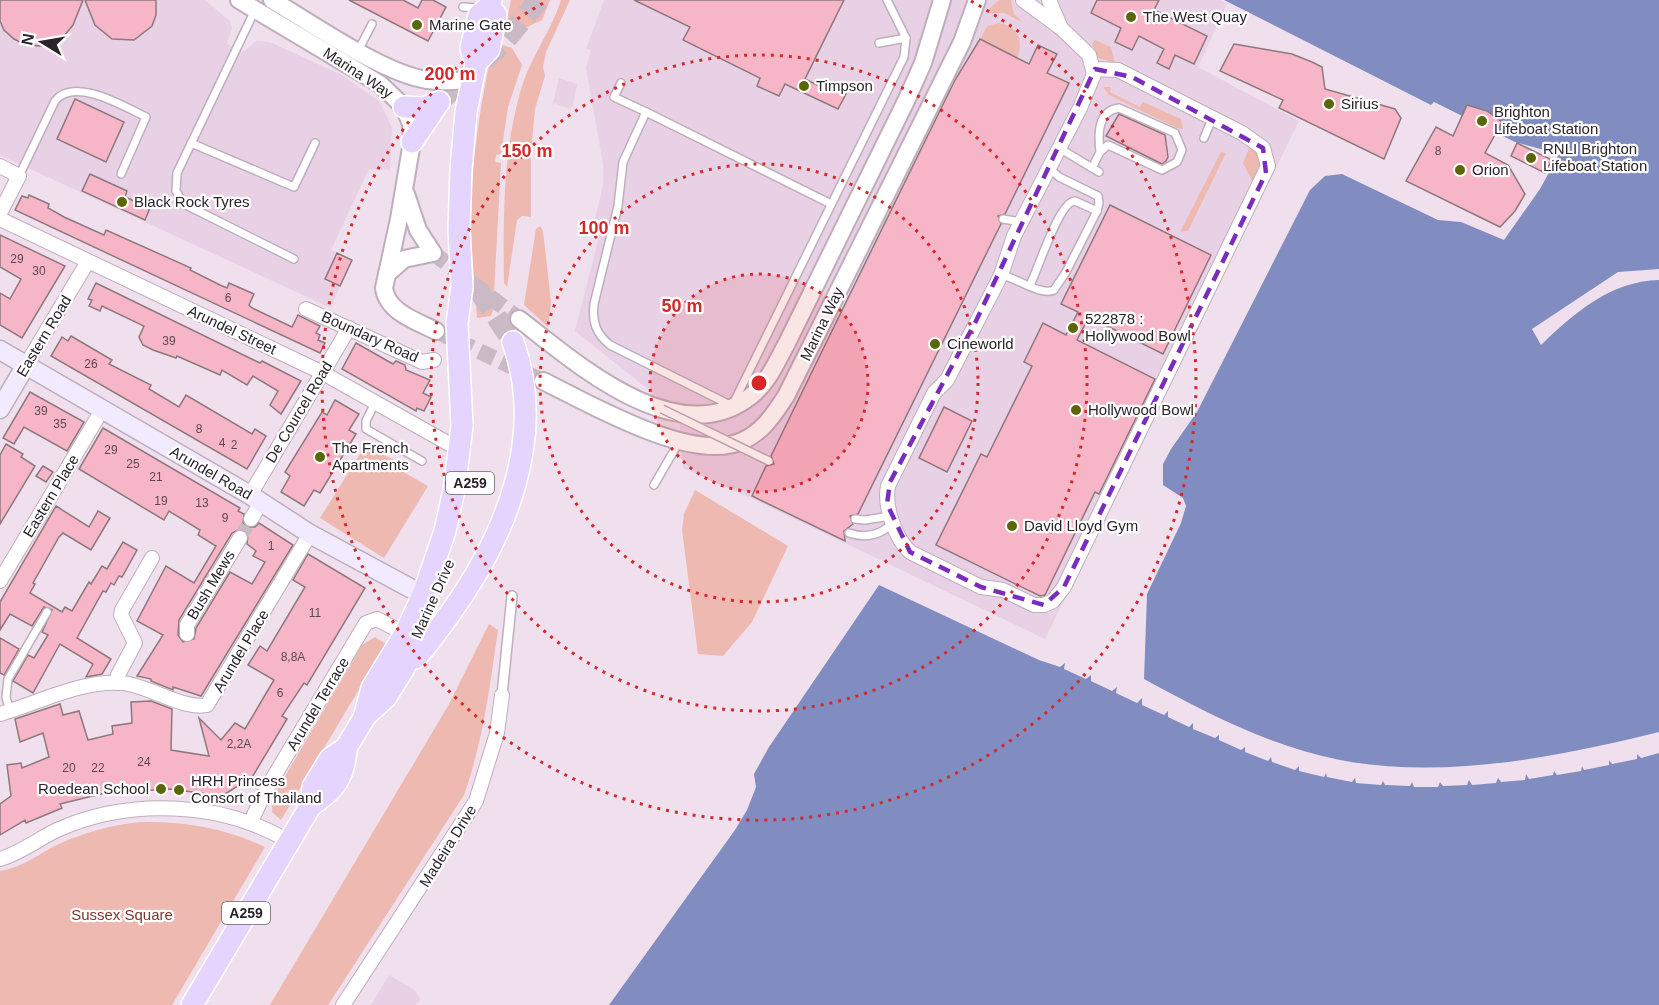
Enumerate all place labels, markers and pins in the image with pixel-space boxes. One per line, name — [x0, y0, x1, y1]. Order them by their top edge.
place label: The West Quay — [1143, 8, 1247, 25]
marker: The West Quay — [1124, 10, 1138, 24]
place label: Marine Gate — [429, 16, 512, 33]
marker: Marine Gate — [410, 18, 424, 32]
place label: Timpson — [816, 77, 873, 94]
marker: Timpson — [797, 79, 811, 93]
place label: Sirius — [1341, 95, 1379, 112]
marker: Sirius — [1322, 97, 1336, 111]
place label: Brighton Lifeboat Station — [1494, 103, 1598, 137]
marker: Brighton Lifeboat Station — [1475, 114, 1489, 128]
place label: RNLI Brighton Lifeboat Station — [1543, 140, 1647, 174]
marker: RNLI Brighton Lifeboat Station — [1524, 151, 1538, 165]
place label: Orion — [1472, 161, 1509, 178]
marker: Orion — [1453, 163, 1467, 177]
place label: Black Rock Tyres — [134, 193, 250, 210]
marker: Black Rock Tyres — [115, 195, 129, 209]
place label: 522878 : Hollywood Bowl — [1085, 310, 1191, 344]
marker: 522878 : Hollywood Bowl — [1066, 321, 1080, 335]
place label: Cineworld — [947, 335, 1014, 352]
marker: Cineworld — [928, 337, 942, 351]
centre of rings — [749, 373, 769, 393]
place label: Hollywood Bowl — [1088, 401, 1194, 418]
marker: Hollywood Bowl — [1069, 403, 1083, 417]
place label: The French Apartments — [332, 439, 409, 473]
marker: The French Apartments — [313, 450, 327, 464]
place label: David Lloyd Gym — [1024, 517, 1138, 534]
marker: David Lloyd Gym — [1005, 519, 1019, 533]
place label: HRH Princess Consort of Thailand — [191, 772, 322, 806]
place label: Roedean School — [38, 780, 149, 797]
marker: Roedean School — [154, 782, 168, 796]
marker: HRH Princess Consort of Thailand — [172, 783, 186, 797]

